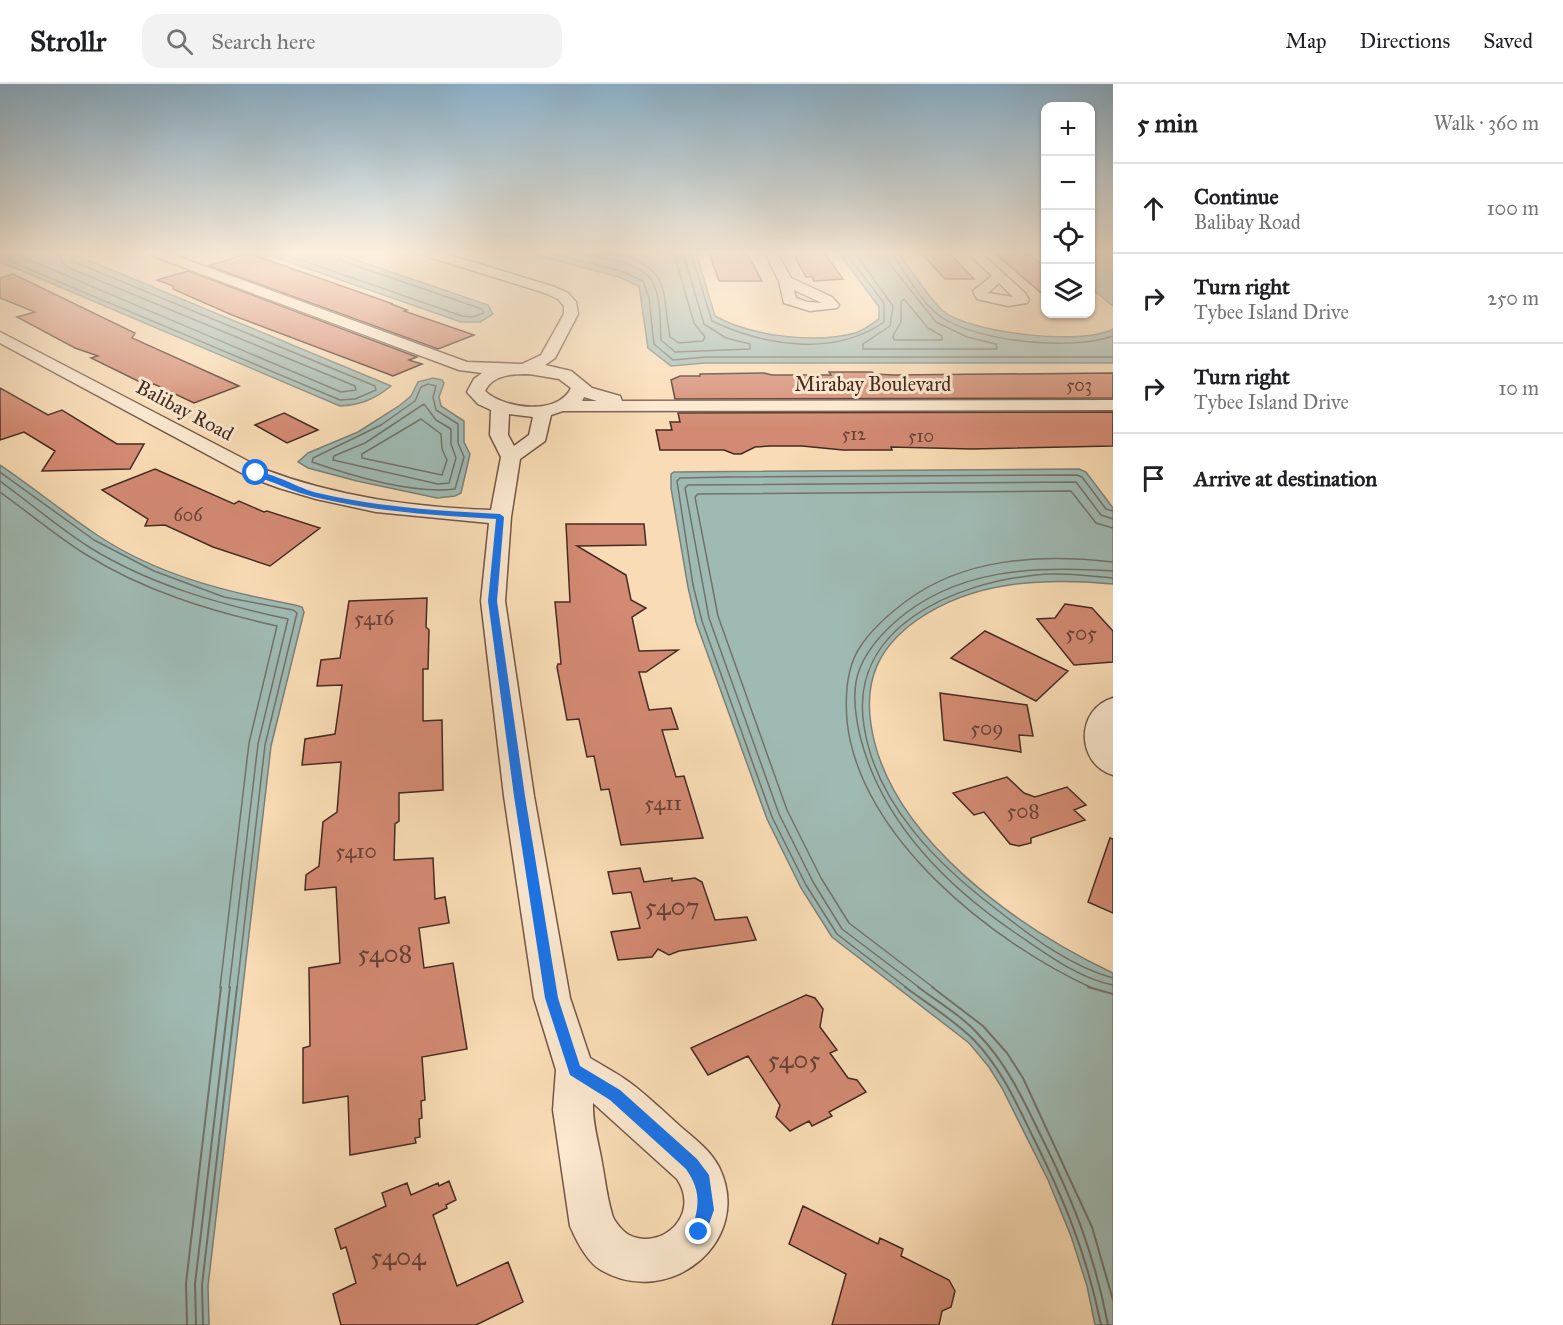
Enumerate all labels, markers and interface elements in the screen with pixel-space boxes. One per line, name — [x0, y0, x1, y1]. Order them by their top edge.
search box — [142, 14, 562, 68]
text: Strollr — [30, 24, 106, 59]
icon: search — [163, 25, 196, 58]
text: Search here — [211, 28, 315, 55]
text: Map — [1286, 28, 1327, 54]
text: Directions — [1360, 28, 1450, 54]
text: Saved — [1483, 28, 1533, 54]
map controls — [1041, 102, 1095, 318]
button: + — [1041, 102, 1095, 156]
text: 5 min — [1137, 107, 1198, 139]
text: Walk · 360 m — [1434, 111, 1539, 135]
button: − — [1041, 156, 1095, 210]
text: Continue — [1194, 183, 1279, 210]
icon: ahead — [1137, 192, 1170, 225]
text: 100 m — [1487, 196, 1539, 220]
button: locate — [1041, 210, 1095, 264]
text: Balibay Road — [1194, 210, 1301, 234]
button: layers — [1041, 264, 1095, 318]
text: Turn right — [1194, 273, 1290, 300]
icon: right — [1137, 282, 1170, 315]
text: 250 m — [1487, 286, 1539, 310]
text: Tybee Island Drive — [1194, 300, 1349, 324]
text: Turn right — [1194, 363, 1290, 390]
street label: Mirabay Boulevard — [795, 372, 951, 396]
icon: right — [1137, 372, 1170, 405]
street label: Balibay Road — [132, 374, 238, 446]
house number: 503 — [1066, 374, 1092, 396]
text: 10 m — [1498, 376, 1539, 400]
text: Tybee Island Drive — [1194, 390, 1349, 414]
house number: 512 — [842, 423, 866, 445]
house number: 510 — [908, 425, 934, 447]
route start — [242, 459, 268, 485]
icon: arrive — [1137, 462, 1170, 495]
text: Arrive at destination — [1194, 465, 1377, 492]
house number: 606 — [174, 504, 203, 526]
house number: 5416 — [354, 605, 395, 631]
house number: 505 — [1065, 620, 1097, 646]
house number: 509 — [970, 715, 1004, 741]
house number: 5411 — [644, 790, 682, 816]
house number: 508 — [1006, 798, 1040, 824]
house number: 5410 — [335, 838, 377, 864]
house number: 5407 — [645, 890, 699, 922]
house number: 5408 — [358, 937, 412, 969]
house number: 5405 — [767, 1043, 821, 1075]
route end — [685, 1218, 711, 1244]
house number: 5404 — [370, 1240, 426, 1272]

